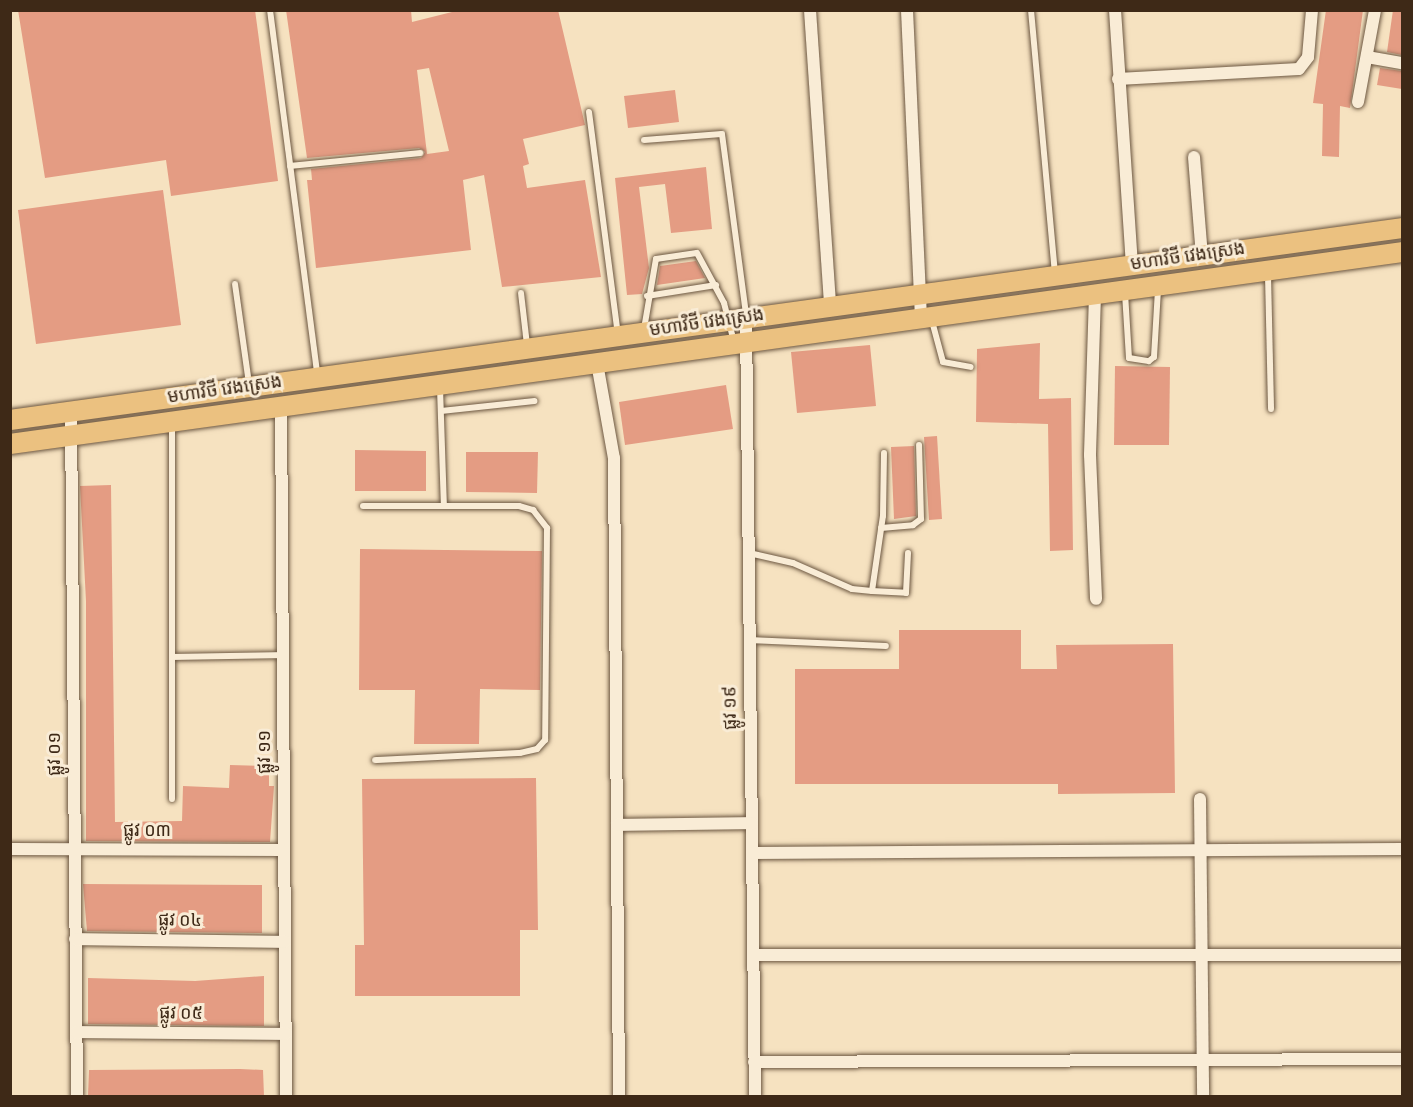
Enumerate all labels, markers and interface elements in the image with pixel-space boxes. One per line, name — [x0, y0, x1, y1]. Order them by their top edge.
street label: មហាវិថី វេងស្រេង — [1129, 239, 1247, 277]
street label: មហាវិថី វេងស្រេង — [648, 305, 766, 343]
street label: មហាវិថី វេងស្រេង — [166, 372, 284, 410]
street label: ផ្លូវ ១៩ — [721, 686, 743, 730]
street label: ផ្លូវ ១១ — [255, 730, 277, 774]
street label: ផ្លូវ ០១ — [45, 732, 67, 776]
street label: ផ្លូវ ០៣ — [123, 821, 171, 843]
street label: ផ្លូវ ០៤ — [158, 911, 202, 933]
street label: ផ្លូវ ០៥ — [159, 1004, 203, 1026]

